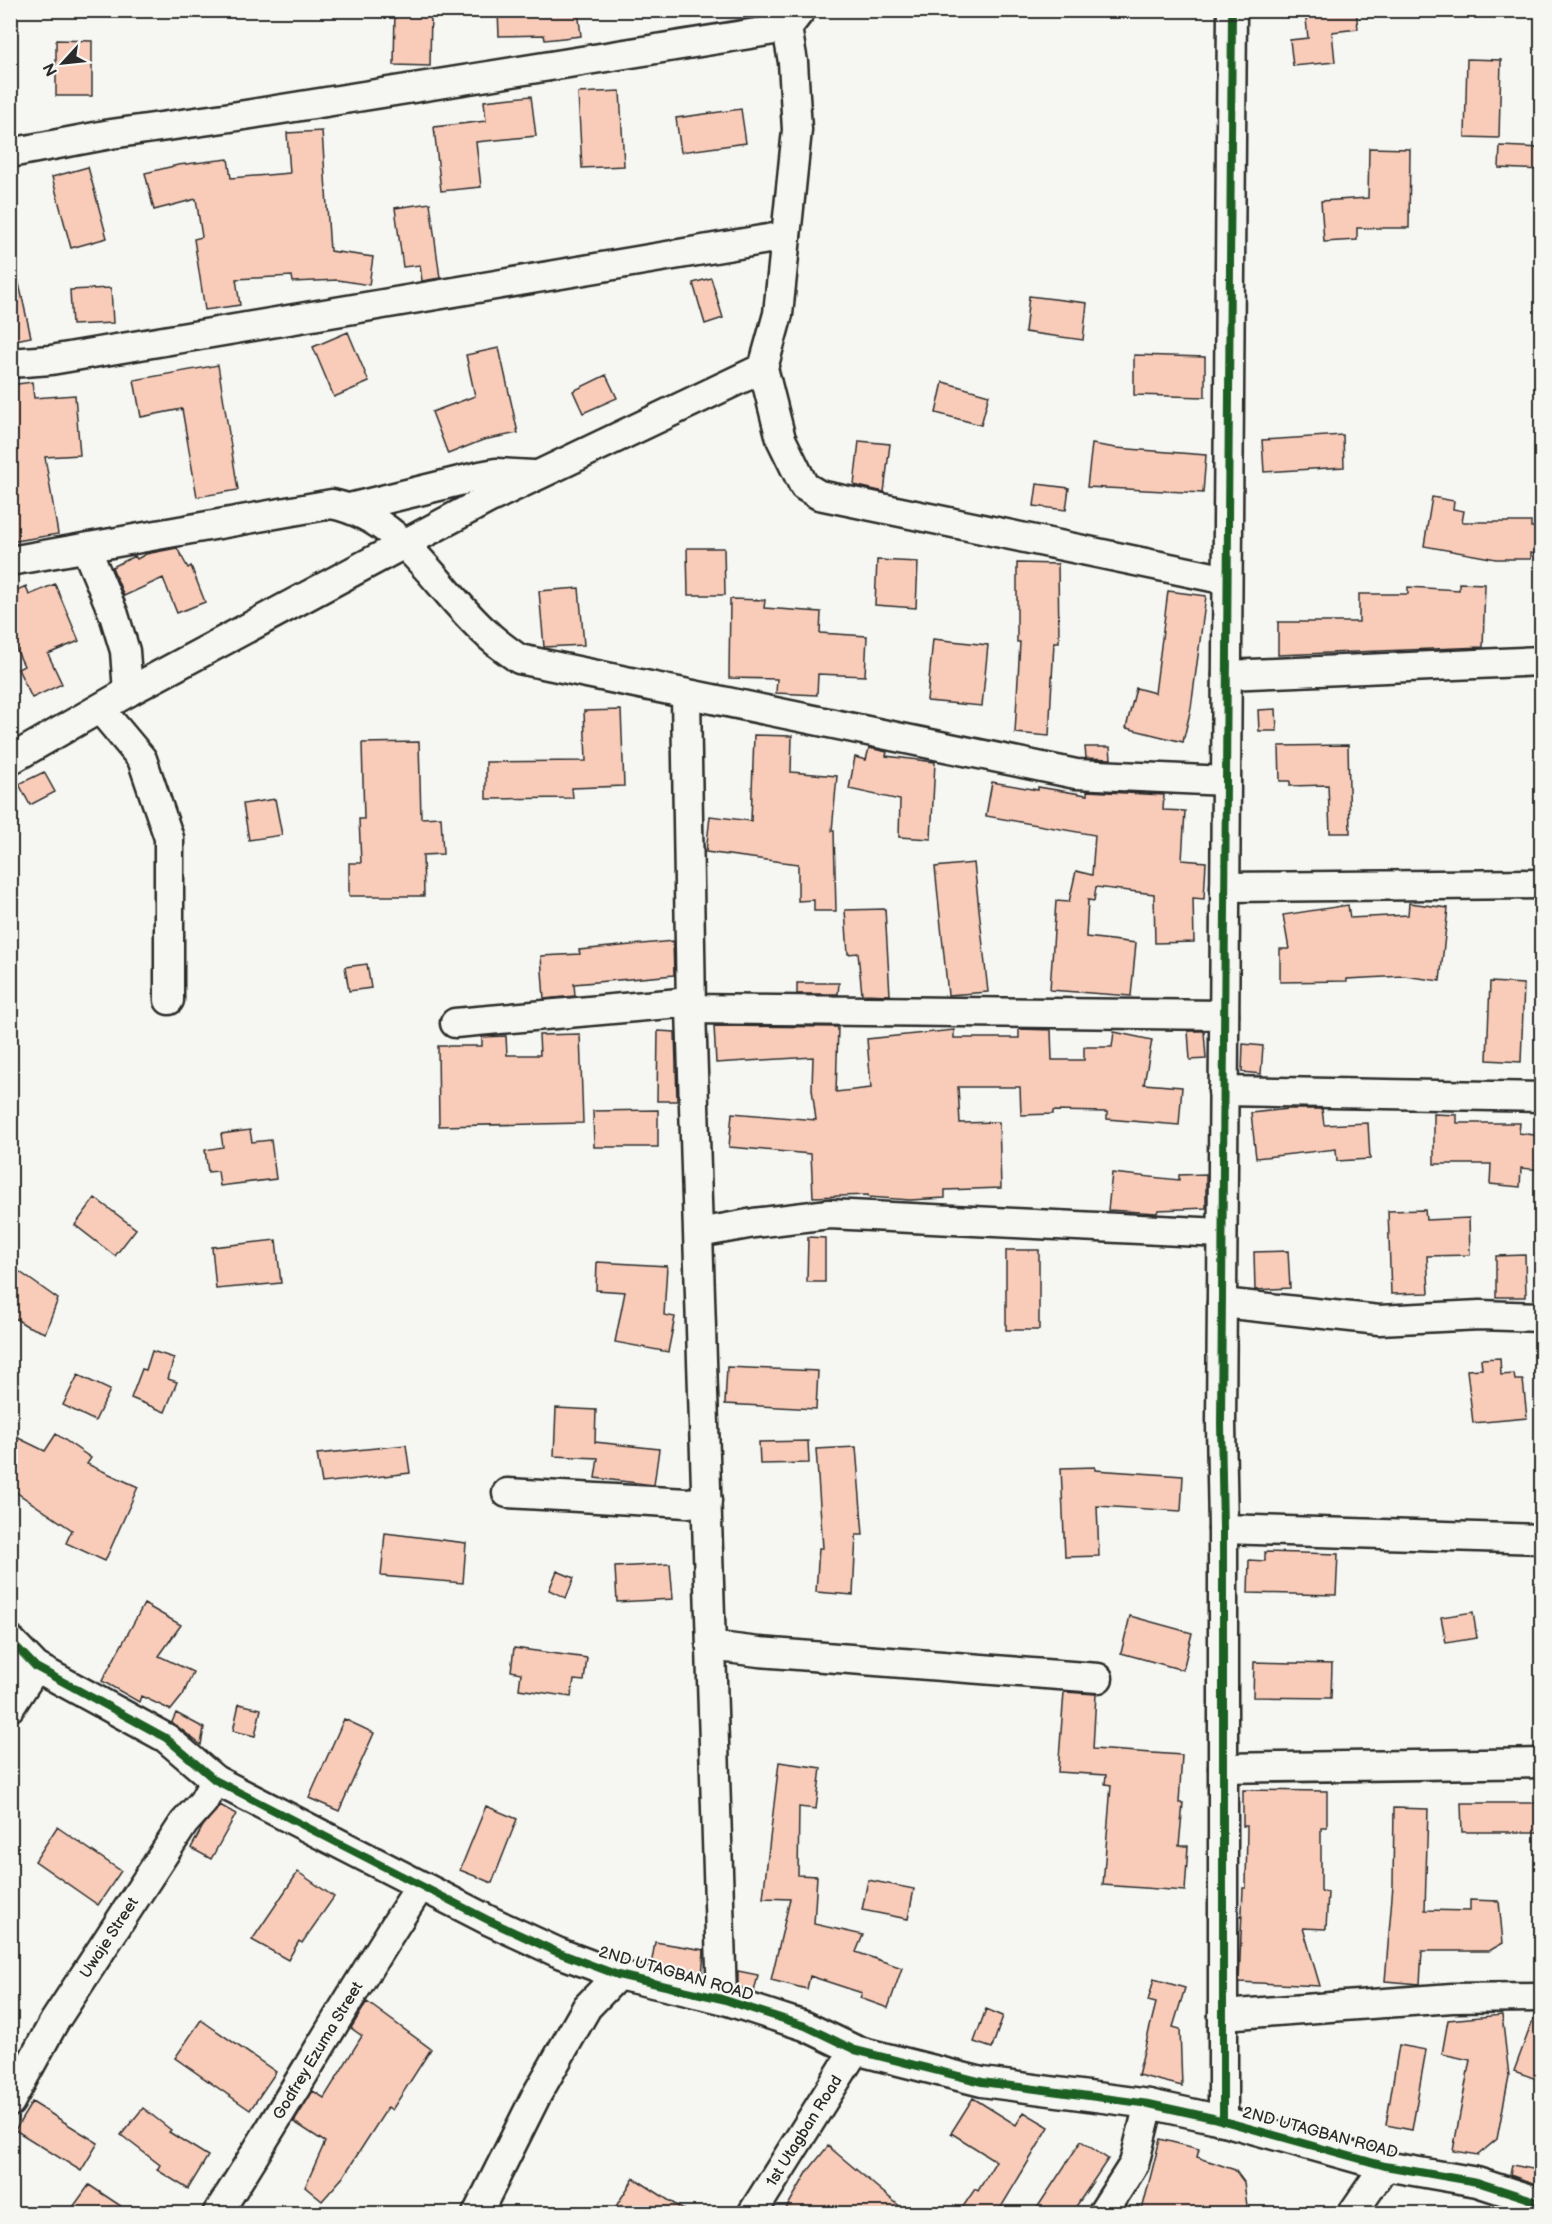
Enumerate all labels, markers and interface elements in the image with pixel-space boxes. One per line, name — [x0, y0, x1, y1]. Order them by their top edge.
north arrow — [33, 33, 93, 93]
text: N — [40, 59, 62, 79]
street label: Uwaje Street — [76, 1894, 142, 1982]
street label: 2ND UTAGBAN ROAD — [596, 1943, 756, 2005]
street label: Godfrey Ezuma Street — [269, 1978, 367, 2123]
street label: 1st Utagban Road — [762, 2072, 846, 2190]
street label: 2ND UTAGBAN ROAD — [1240, 2103, 1400, 2163]

